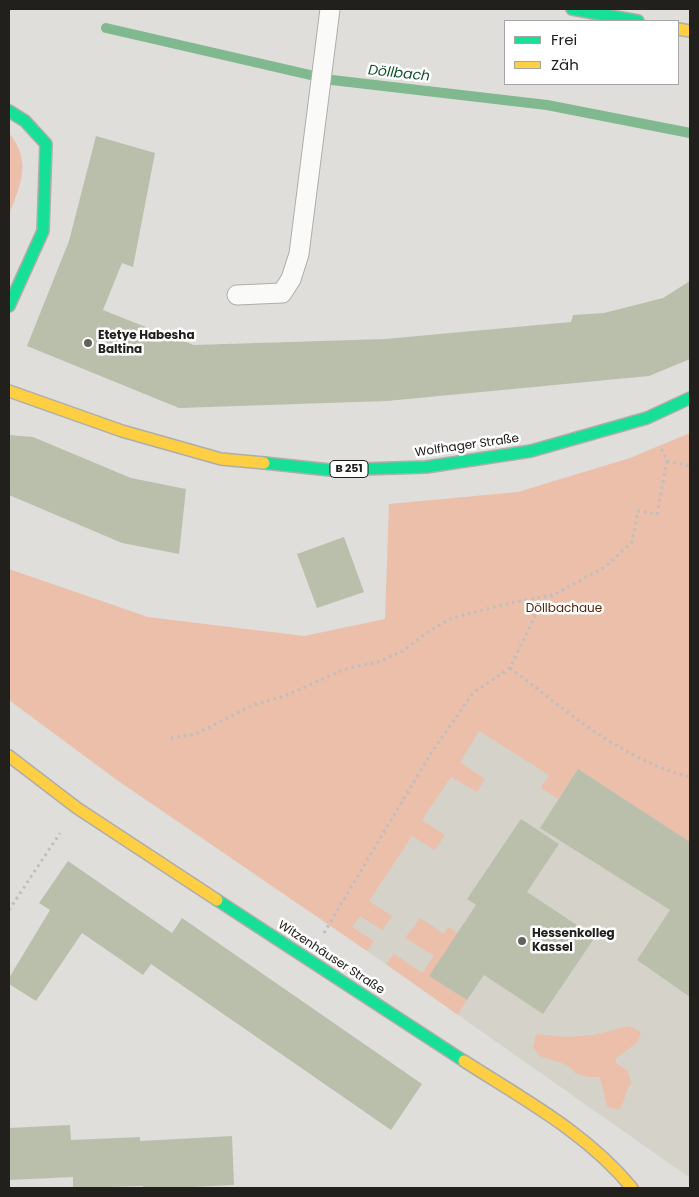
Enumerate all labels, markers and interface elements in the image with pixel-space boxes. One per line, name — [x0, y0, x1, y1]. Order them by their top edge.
legend — [504, 20, 679, 85]
text: Frei — [551, 29, 577, 50]
text: Zäh — [551, 54, 579, 75]
water label: Döllbach — [367, 62, 431, 86]
place label: Etetye Habesha Baltina — [98, 329, 195, 357]
marker: Etetye Habesha Baltina — [82, 337, 94, 349]
street label: Wolfhager Straße — [414, 432, 520, 460]
road number: B 251 — [330, 460, 368, 478]
park label: Döllbachaue — [526, 602, 602, 616]
street label: Witzenhäuser Straße — [275, 918, 387, 998]
place label: Hessenkolleg Kassel — [532, 927, 615, 955]
marker: Hessenkolleg Kassel — [516, 935, 528, 947]

